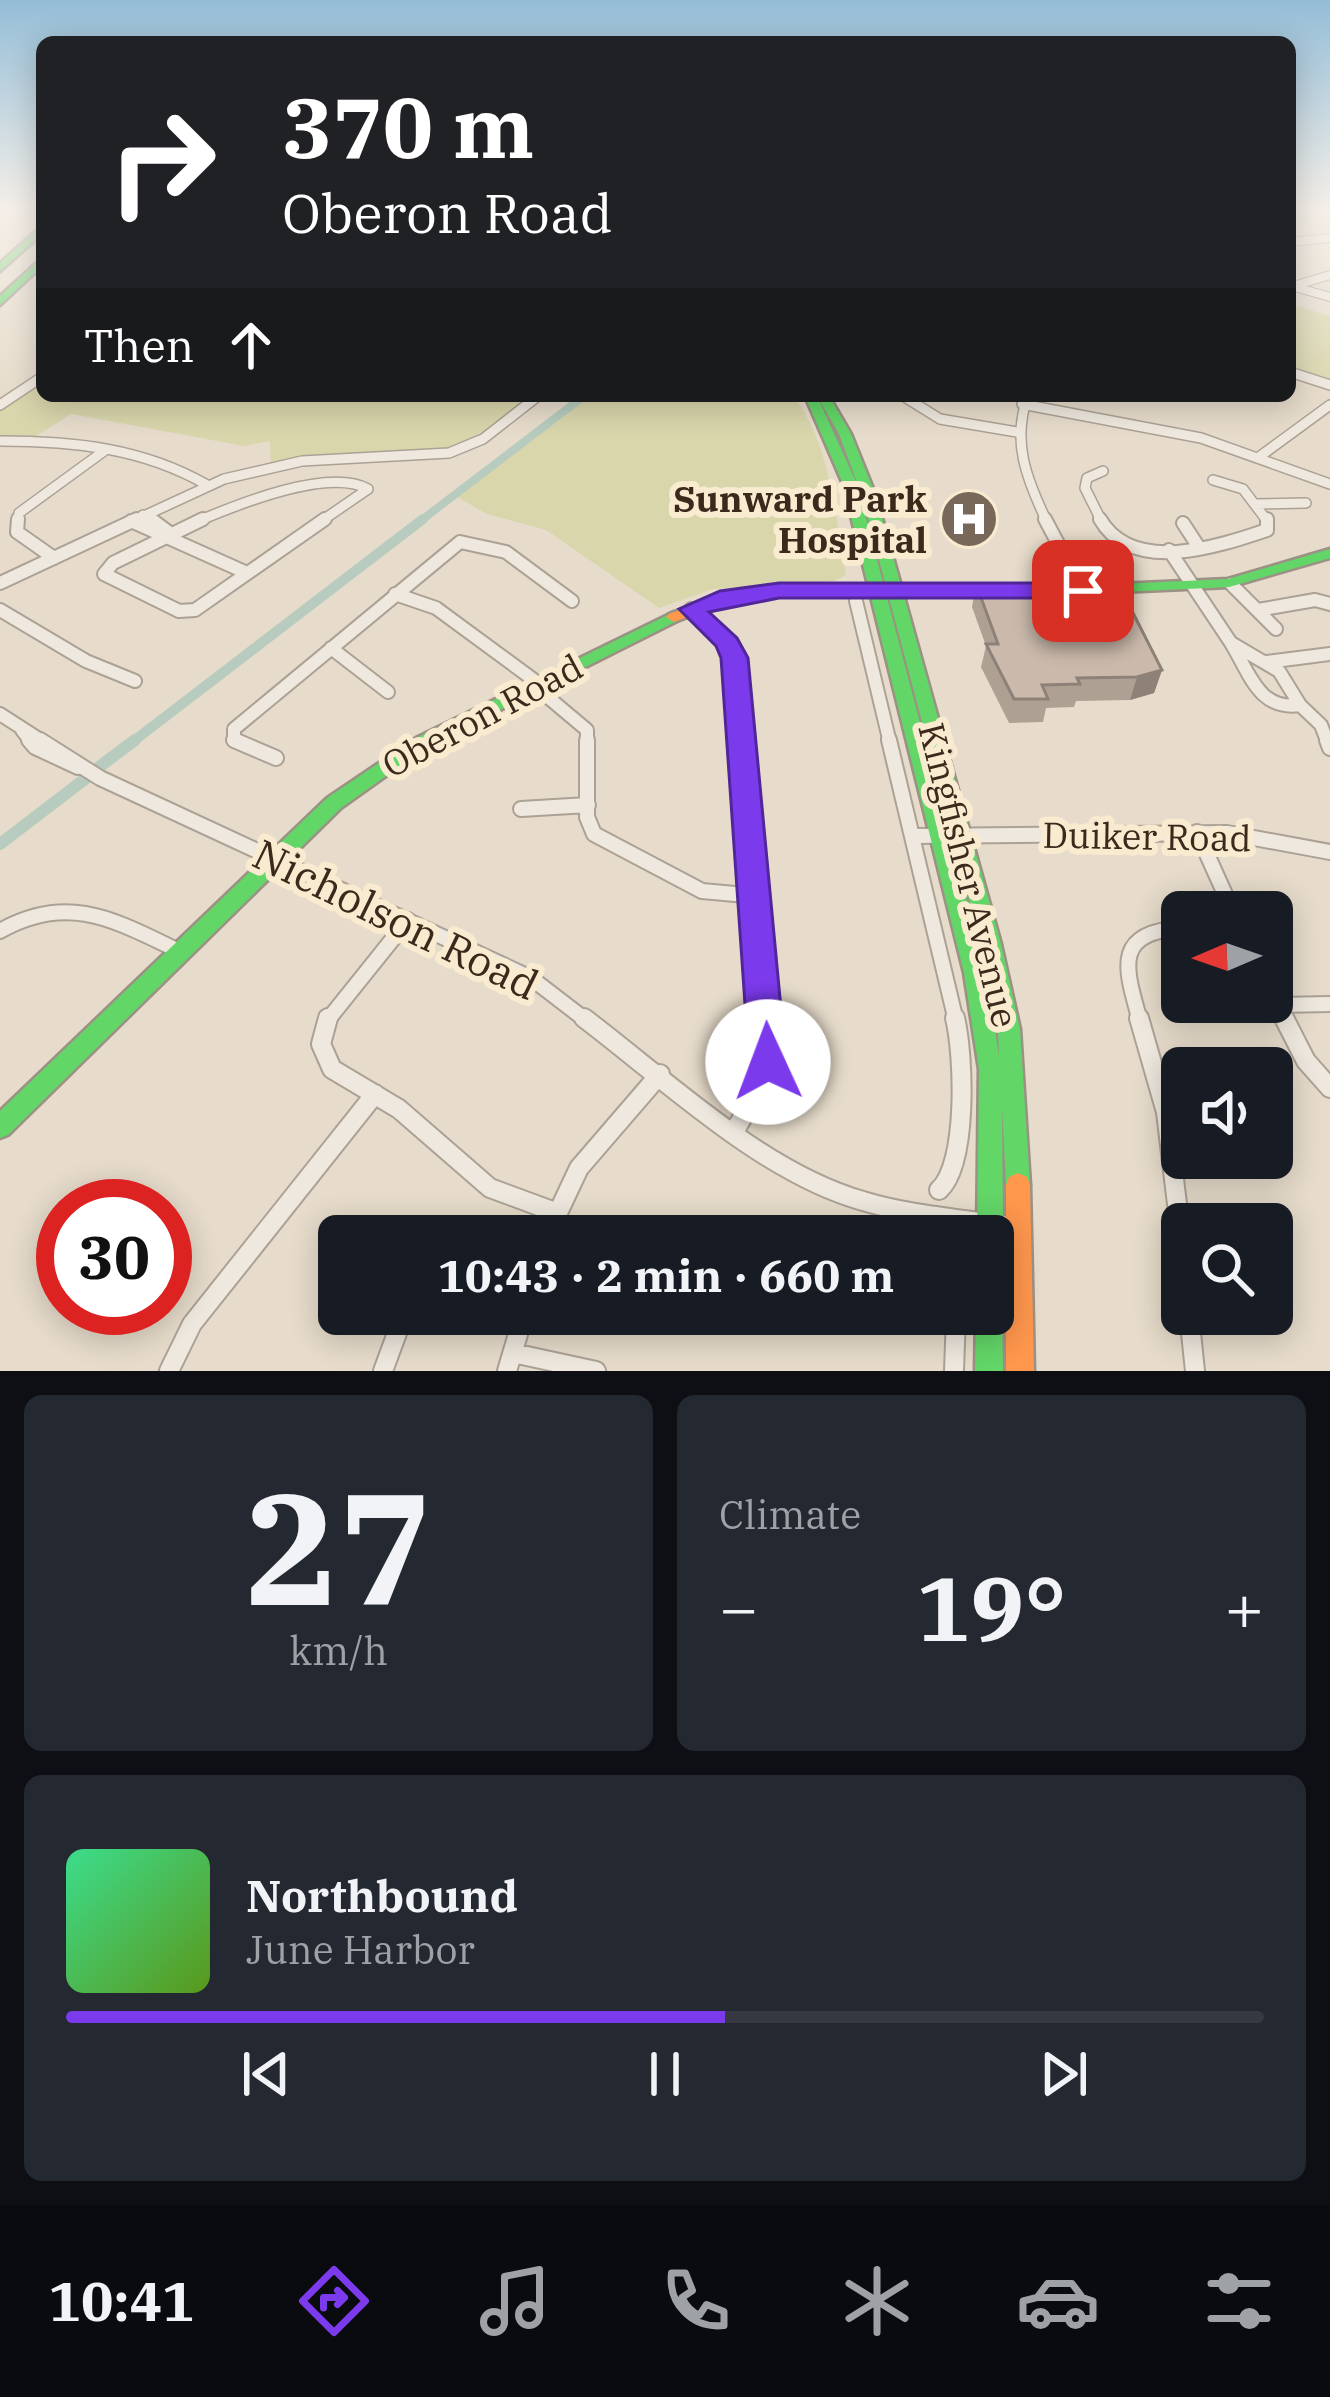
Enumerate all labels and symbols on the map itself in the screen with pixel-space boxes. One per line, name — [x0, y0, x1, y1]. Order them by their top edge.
place label: Sunward Park Hospital — [673, 475, 928, 563]
hospital icon: Sunward Park Hospital — [938, 488, 1000, 550]
pin — [1032, 540, 1134, 642]
street label: Oberon Road — [374, 643, 590, 787]
street label: Kingfisher Avenue — [908, 718, 1030, 1032]
street label: Duiker Road — [1042, 811, 1252, 861]
street label: Nicholson Road — [244, 826, 548, 1012]
north arrow — [1161, 891, 1293, 1023]
position arrow — [705, 999, 831, 1125]
speed limit sign: 30 — [36, 1179, 192, 1335]

